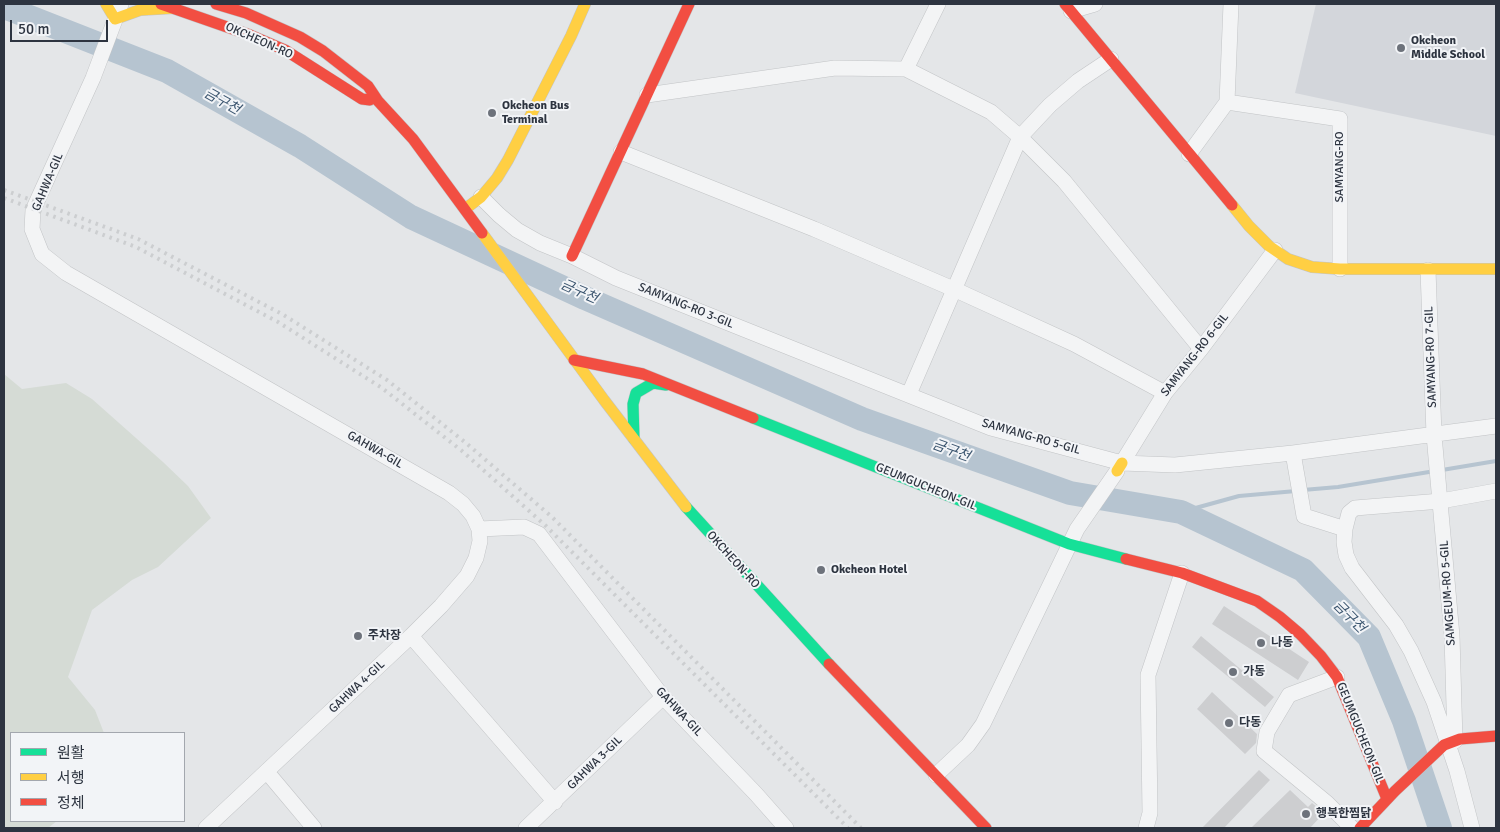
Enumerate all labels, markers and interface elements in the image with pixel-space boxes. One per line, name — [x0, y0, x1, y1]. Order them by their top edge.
scale bar — [12, 10, 110, 42]
text: 50 m — [18, 20, 49, 38]
street label: OKCHEON-RO — [223, 20, 295, 62]
place label: Okcheon Middle School — [1411, 34, 1485, 62]
marker: Okcheon Middle School — [1395, 42, 1407, 54]
water label: 금구천 — [201, 85, 243, 119]
place label: Okcheon Bus Terminal — [502, 99, 569, 127]
marker: Okcheon Bus Terminal — [486, 107, 498, 119]
street label: SAMYANG-RO — [1333, 131, 1347, 203]
street label: GAHWA-GIL — [29, 151, 67, 213]
water label: 금구천 — [558, 276, 600, 308]
street label: SAMYANG-RO 3-GIL — [636, 280, 736, 332]
street label: SAMYANG-RO 7-GIL — [1422, 306, 1440, 408]
street label: SAMYANG-RO 6-GIL — [1158, 310, 1232, 400]
street label: SAMYANG-RO 5-GIL — [980, 416, 1082, 458]
street label: GAHWA-GIL — [345, 428, 405, 472]
water label: 금구천 — [930, 436, 972, 466]
street label: GEUMGUCHEON-GIL — [873, 460, 979, 514]
street label: OKCHEON-RO — [704, 528, 762, 592]
street label: SAMGEUM-RO 5-GIL — [1437, 540, 1459, 646]
place label: Okcheon Hotel — [831, 563, 907, 577]
marker: Okcheon Hotel — [815, 564, 827, 576]
water label: 금구천 — [1329, 597, 1369, 637]
place label: 주차장 — [368, 629, 401, 643]
marker: 주차장 — [352, 630, 364, 642]
place label: 나동 — [1271, 636, 1293, 650]
marker: 나동 — [1255, 637, 1267, 649]
street label: GAHWA 4-GIL — [326, 658, 388, 716]
place label: 가동 — [1243, 665, 1265, 679]
marker: 가동 — [1227, 666, 1239, 678]
street label: GEUMGUCHEON-GIL — [1333, 680, 1387, 786]
street label: GAHWA-GIL — [653, 684, 705, 740]
place label: 다동 — [1239, 716, 1261, 730]
marker: 다동 — [1223, 717, 1235, 729]
legend — [10, 732, 185, 822]
street label: GAHWA 3-GIL — [564, 733, 626, 793]
text: 원활 — [57, 744, 85, 762]
text: 서행 — [57, 769, 85, 787]
text: 정체 — [57, 794, 85, 812]
place label: 행복한찜닭 — [1316, 807, 1371, 821]
marker: 행복한찜닭 — [1300, 808, 1312, 820]

